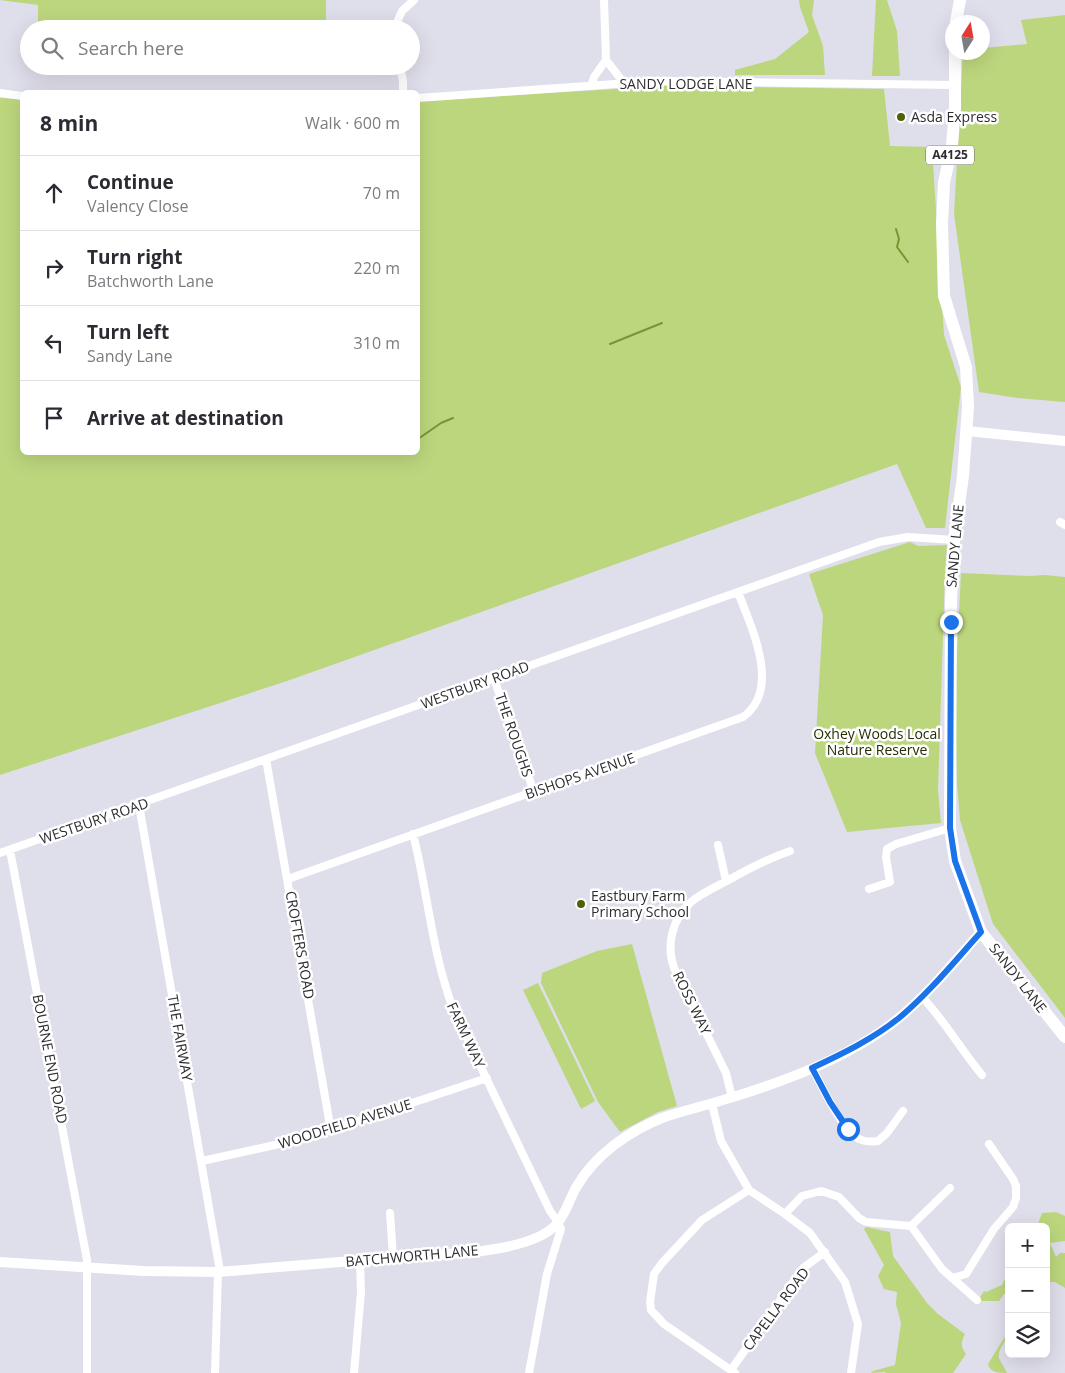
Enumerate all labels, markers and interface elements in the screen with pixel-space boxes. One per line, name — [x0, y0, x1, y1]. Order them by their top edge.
north arrow — [945, 15, 990, 60]
search box — [20, 20, 420, 75]
icon: search — [38, 34, 66, 62]
text: Search here — [78, 35, 184, 61]
street label: SANDY LODGE LANE — [619, 74, 753, 93]
place label: Asda Express — [911, 107, 997, 126]
text: 8 min — [40, 109, 98, 137]
marker: Asda Express — [895, 111, 907, 123]
text: Walk · 600 m — [305, 112, 400, 134]
road number: A4125 — [926, 146, 974, 164]
text: Continue — [87, 169, 174, 195]
icon: ahead — [40, 179, 68, 207]
text: 70 m — [363, 182, 400, 204]
text: Valency Close — [87, 195, 188, 217]
text: Turn right — [87, 244, 182, 270]
icon: right — [40, 254, 68, 282]
text: 220 m — [354, 257, 400, 279]
text: Batchworth Lane — [87, 270, 214, 292]
text: Turn left — [87, 319, 169, 345]
icon: left — [40, 329, 68, 357]
text: 310 m — [354, 332, 400, 354]
text: Sandy Lane — [87, 345, 172, 367]
icon: arrive — [40, 404, 68, 432]
text: Arrive at destination — [87, 405, 284, 431]
street label: SANDY LANE — [941, 504, 968, 588]
route end — [940, 611, 963, 634]
street label: WESTBURY ROAD — [418, 656, 532, 713]
street label: THE ROUGHS — [491, 690, 538, 779]
park label: Oxhey Woods Local Nature Reserve — [813, 724, 941, 759]
street label: BISHOPS AVENUE — [522, 748, 637, 803]
street label: WESTBURY ROAD — [37, 793, 151, 848]
place label: Eastbury Farm Primary School — [591, 886, 689, 921]
street label: CROFTERS ROAD — [282, 889, 319, 1001]
marker: Eastbury Farm Primary School — [575, 898, 587, 910]
street label: SANDY LANE — [985, 939, 1051, 1016]
street label: ROSS WAY — [669, 968, 716, 1038]
street label: BOURNE END ROAD — [29, 993, 72, 1125]
street label: THE FAIRWAY — [164, 993, 197, 1083]
street label: FARM WAY — [443, 999, 490, 1071]
street label: WOODFIELD AVENUE — [276, 1094, 414, 1153]
route start — [837, 1118, 860, 1141]
map controls — [1005, 1223, 1050, 1358]
button: + — [1005, 1223, 1050, 1268]
street label: BATCHWORTH LANE — [345, 1240, 479, 1271]
street label: CAPELLA ROAD — [738, 1263, 813, 1354]
button: − — [1005, 1268, 1050, 1313]
button: layers — [1005, 1313, 1050, 1358]

